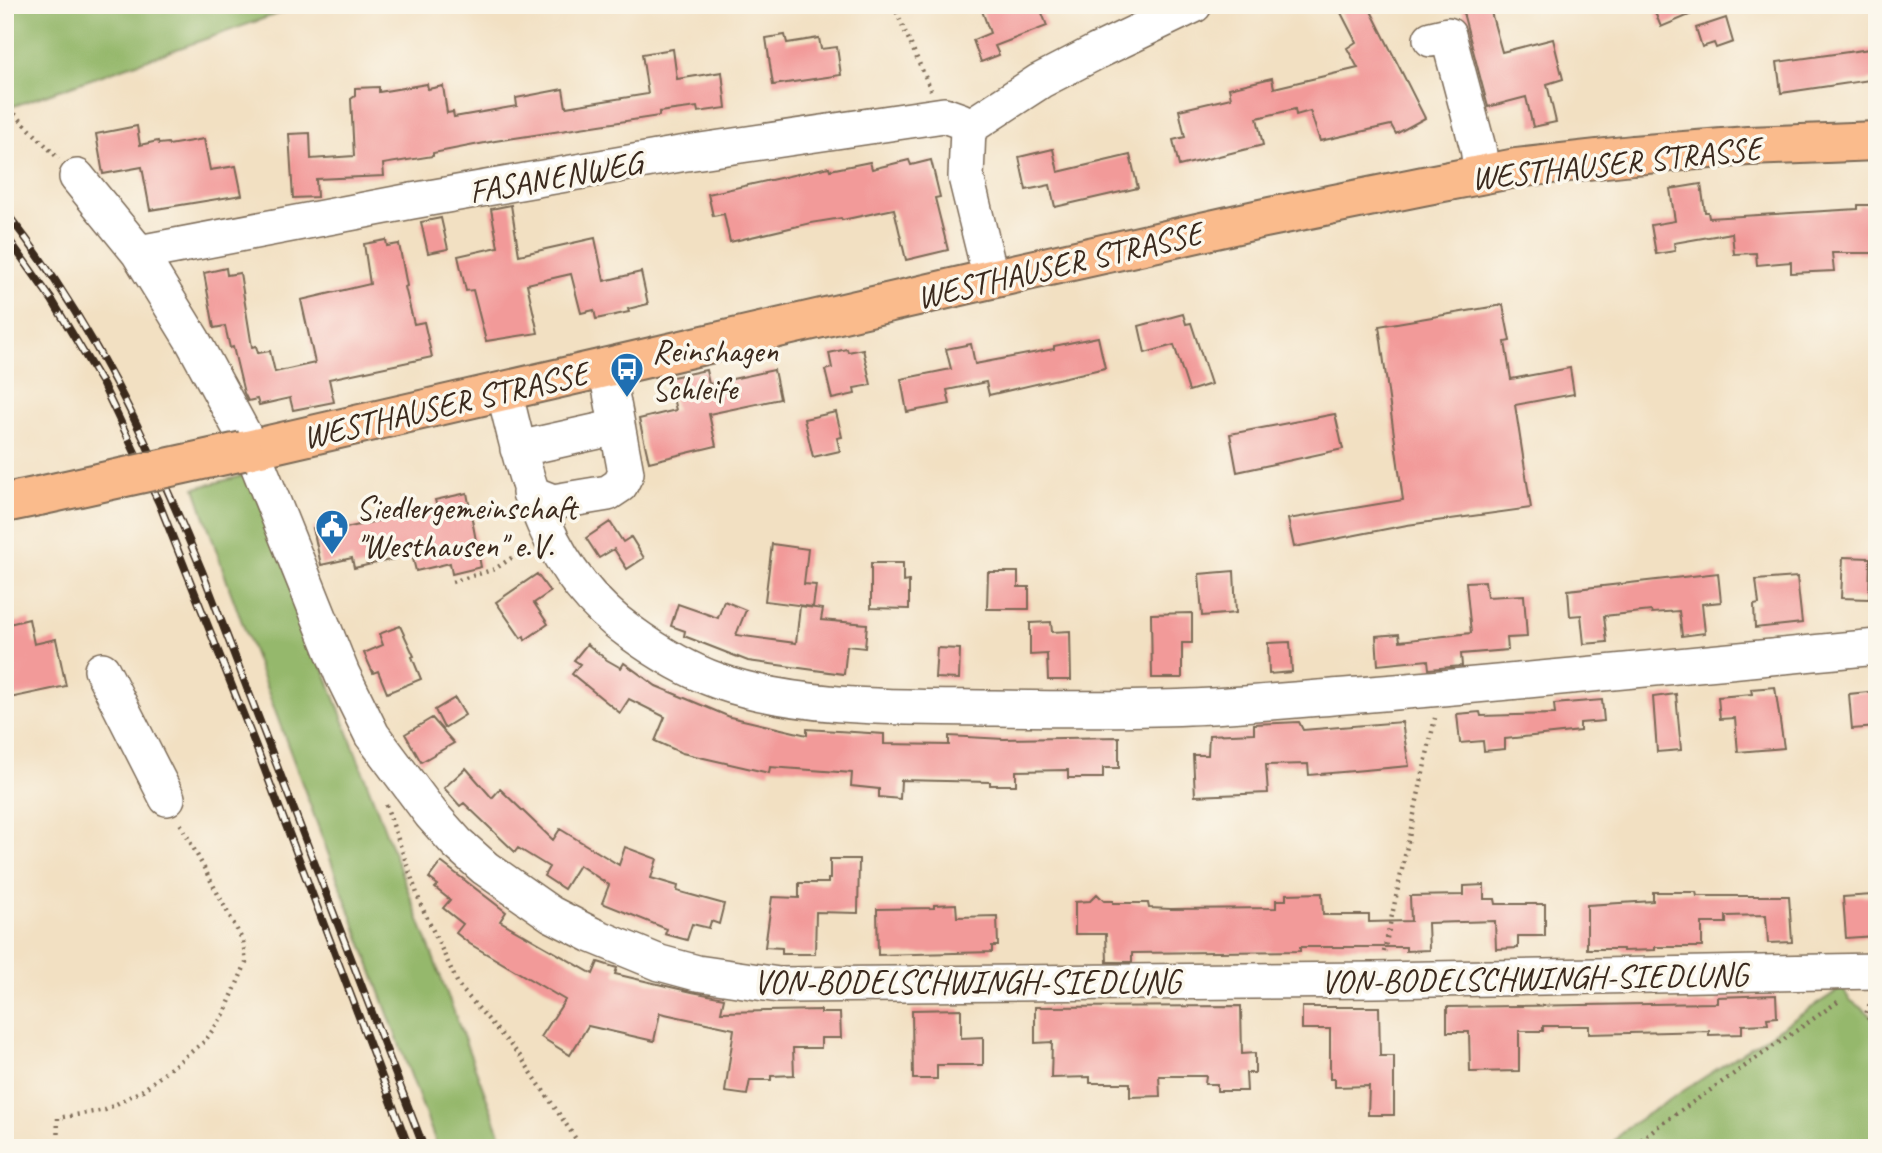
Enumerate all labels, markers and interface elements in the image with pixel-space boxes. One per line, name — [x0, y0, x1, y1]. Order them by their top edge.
street label: WESTHAUSER STRASSE — [1469, 126, 1767, 199]
street label: FASANENWEG — [466, 140, 649, 213]
street label: WESTHAUSER STRASSE — [913, 211, 1210, 318]
place label: Reinshagen Schleife — [652, 330, 778, 410]
bus stop icon: Reinshagen Schleife — [608, 350, 646, 399]
street label: WESTHAUSER STRASSE — [299, 351, 596, 458]
place label: Siedlergemeinschaft "Westhausen" e.V. — [356, 487, 579, 567]
public building icon: Siedlergemeinschaft "Westhausen" e.V. — [313, 507, 351, 556]
street label: VON-BODELSCHWINGH-SIEDLUNG — [1320, 953, 1751, 1003]
street label: VON-BODELSCHWINGH-SIEDLUNG — [754, 961, 1184, 1003]

